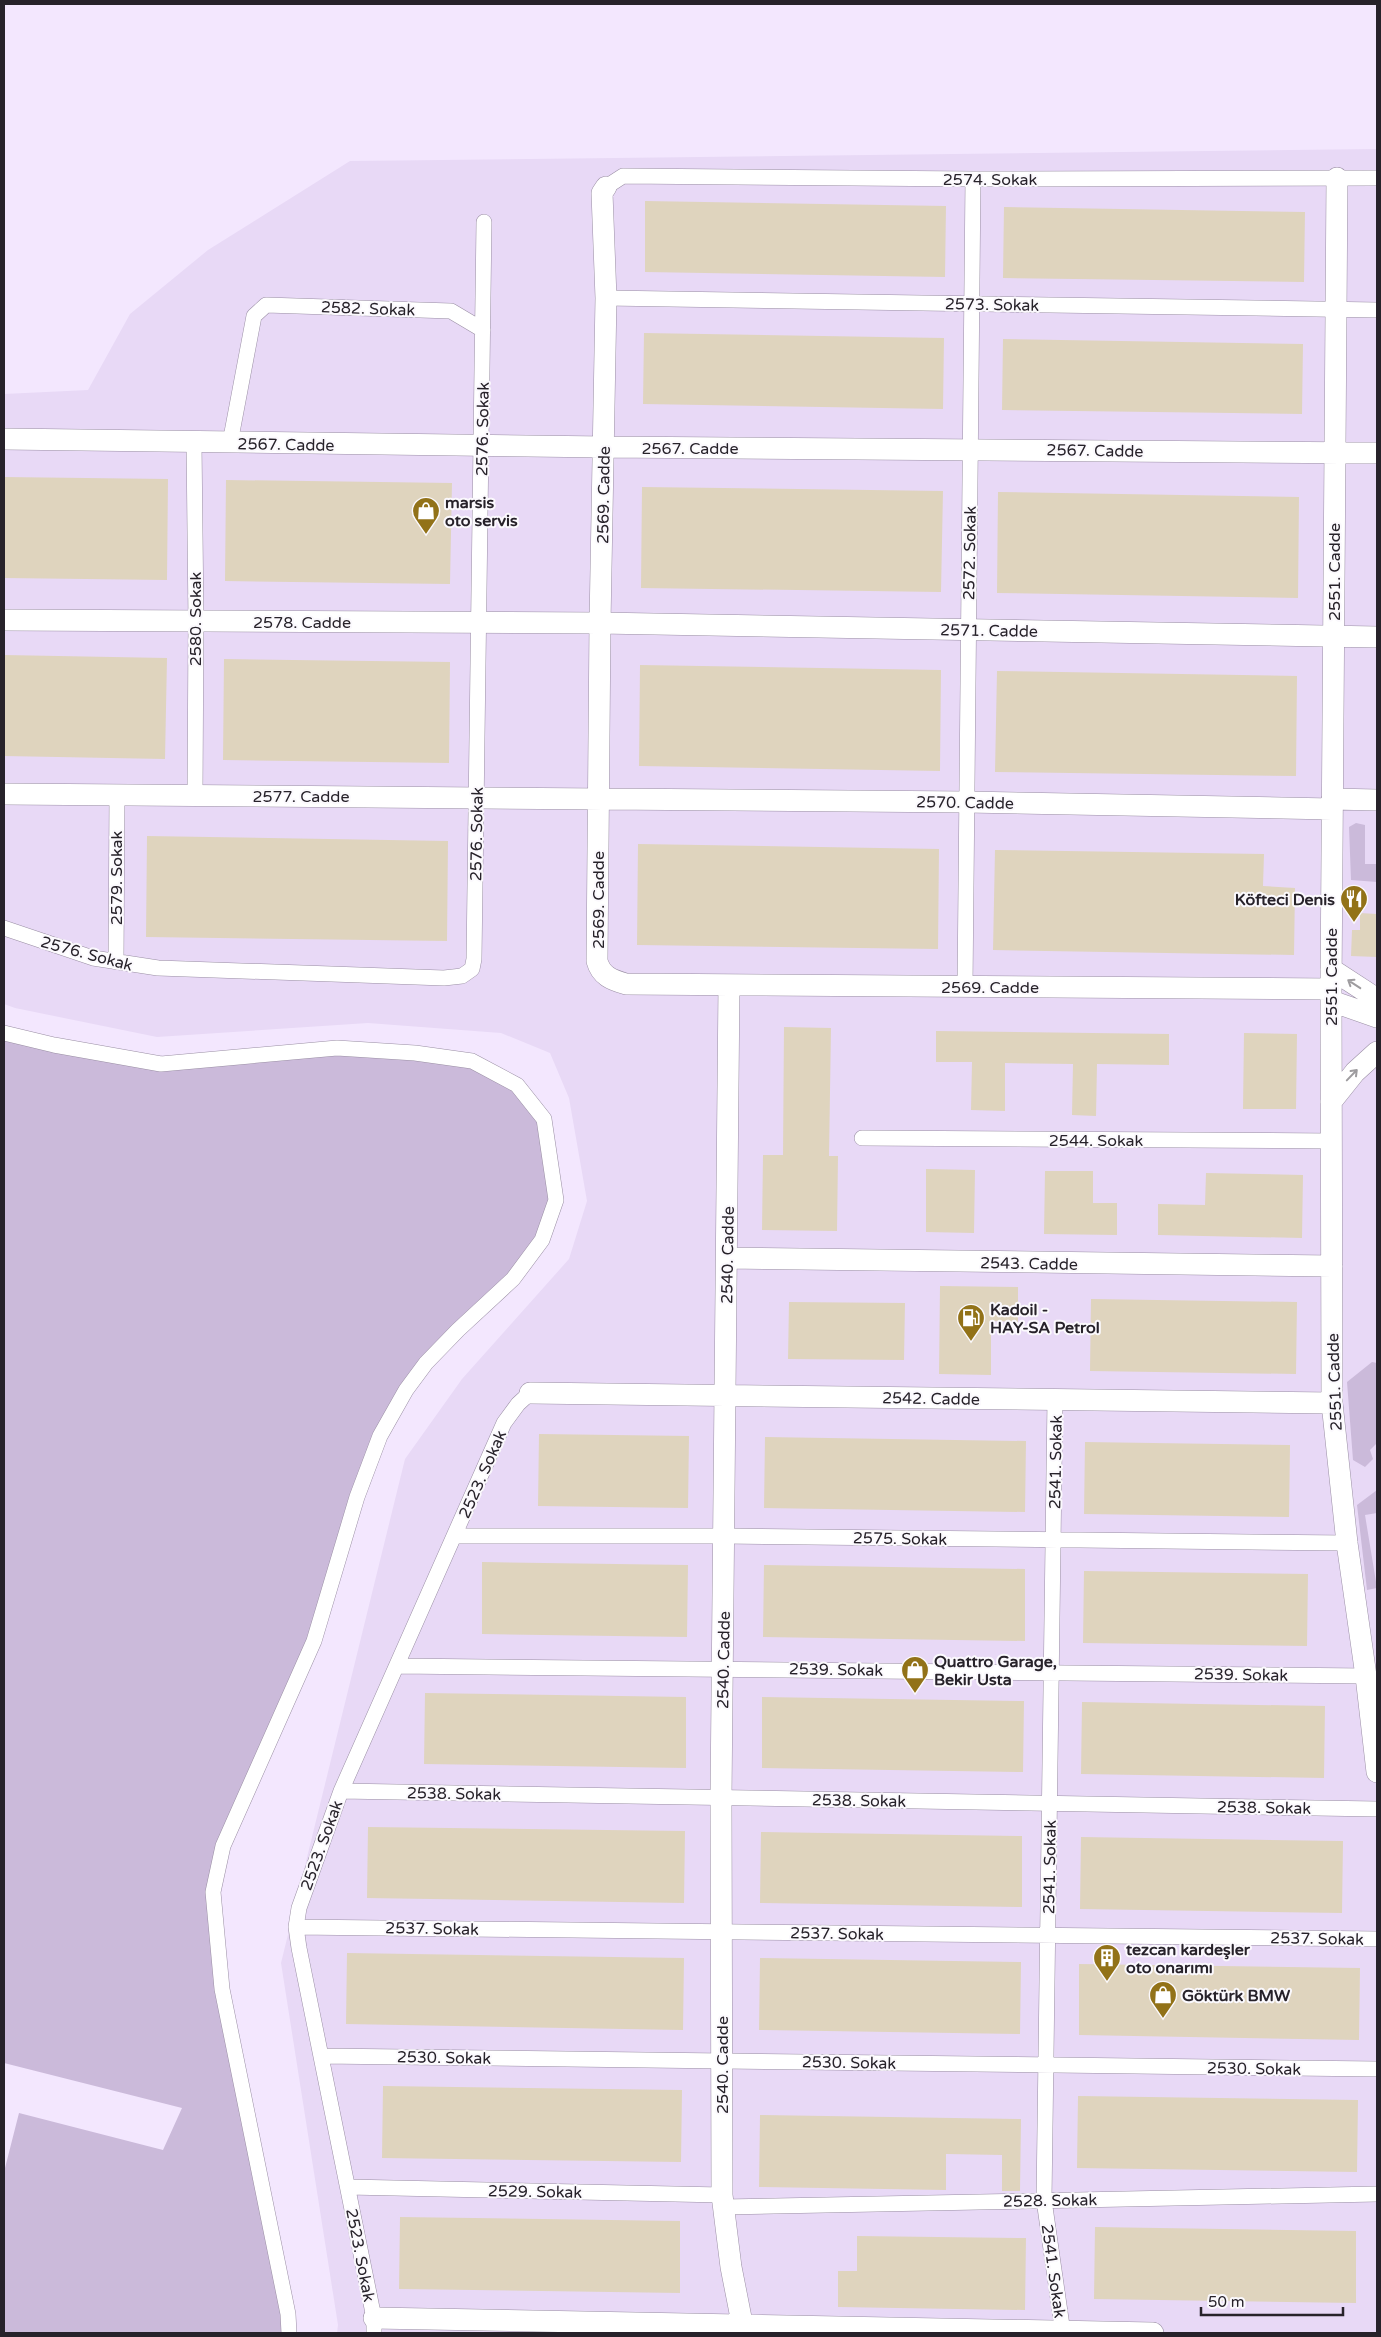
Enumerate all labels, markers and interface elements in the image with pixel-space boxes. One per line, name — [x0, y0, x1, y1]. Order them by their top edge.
street label: 2574. Sokak — [943, 170, 1037, 190]
street label: 2573. Sokak — [945, 294, 1040, 316]
street label: 2582. Sokak — [320, 297, 416, 321]
street label: 2576. Sokak — [472, 381, 494, 476]
street label: 2567. Cadde — [237, 434, 335, 456]
street label: 2567. Cadde — [641, 439, 739, 459]
street label: 2567. Cadde — [1046, 440, 1144, 462]
street label: 2569. Cadde — [593, 446, 615, 544]
place label: marsis oto servis — [445, 493, 518, 531]
shop icon: marsis oto servis — [411, 496, 441, 535]
street label: 2572. Sokak — [959, 505, 981, 600]
street label: 2551. Cadde — [1325, 523, 1345, 621]
street label: 2580. Sokak — [186, 572, 206, 666]
street label: 2578. Cadde — [253, 613, 351, 633]
street label: 2571. Cadde — [940, 620, 1038, 642]
street label: 2576. Sokak — [466, 786, 488, 881]
street label: 2577. Cadde — [252, 787, 350, 807]
street label: 2570. Cadde — [916, 792, 1014, 814]
street label: 2579. Sokak — [107, 831, 127, 925]
street label: 2569. Cadde — [589, 851, 609, 949]
restaurant icon: Köfteci Denis — [1339, 884, 1369, 923]
place label: Köfteci Denis — [1235, 890, 1335, 910]
street label: 2551. Cadde — [1322, 928, 1342, 1026]
street label: 2576. Sokak — [39, 932, 135, 976]
street label: 2569. Cadde — [941, 978, 1039, 998]
one-way arrow — [1347, 978, 1361, 989]
one-way arrow — [1346, 1069, 1358, 1081]
street label: 2544. Sokak — [1049, 1131, 1143, 1151]
street label: 2540. Cadde — [717, 1206, 739, 1304]
street label: 2543. Cadde — [980, 1253, 1078, 1275]
place label: Kadoil - HAY-SA Petrol — [990, 1300, 1100, 1338]
fuel station icon: Kadoil - HAY-SA Petrol — [956, 1303, 986, 1342]
street label: 2551. Cadde — [1323, 1333, 1347, 1431]
street label: 2542. Cadde — [882, 1388, 980, 1410]
street label: 2541. Sokak — [1045, 1414, 1067, 1509]
street label: 2523. Sokak — [455, 1427, 511, 1522]
street label: 2575. Sokak — [853, 1528, 948, 1550]
street label: 2540. Cadde — [713, 1611, 735, 1709]
place label: Quattro Garage, Bekir Usta — [934, 1652, 1057, 1690]
shop icon: Quattro Garage, Bekir Usta — [900, 1655, 930, 1694]
street label: 2539. Sokak — [789, 1659, 884, 1681]
street label: 2539. Sokak — [1194, 1664, 1289, 1686]
street label: 2538. Sokak — [407, 1783, 502, 1805]
street label: 2538. Sokak — [812, 1790, 907, 1812]
street label: 2523. Sokak — [296, 1797, 348, 1893]
street label: 2538. Sokak — [1217, 1797, 1312, 1819]
street label: 2541. Sokak — [1039, 1819, 1061, 1914]
street label: 2537. Sokak — [385, 1918, 479, 1940]
street label: 2537. Sokak — [790, 1923, 884, 1945]
street label: 2537. Sokak — [1270, 1928, 1364, 1950]
place label: tezcan kardeşler oto onarımı — [1125, 1940, 1251, 1978]
building icon: tezcan kardeşler oto onarımı — [1092, 1943, 1122, 1982]
shop icon: Göktürk BMW — [1148, 1980, 1178, 2019]
place label: Göktürk BMW — [1182, 1986, 1291, 2006]
street label: 2540. Cadde — [713, 2016, 733, 2114]
street label: 2530. Sokak — [397, 2047, 492, 2069]
street label: 2530. Sokak — [802, 2052, 897, 2074]
street label: 2530. Sokak — [1207, 2058, 1302, 2080]
street label: 2529. Sokak — [488, 2181, 583, 2203]
street label: 2528. Sokak — [1003, 2190, 1098, 2212]
street label: 2523. Sokak — [341, 2207, 379, 2304]
street label: 2541. Sokak — [1037, 2223, 1070, 2320]
scale bar — [1201, 2284, 1344, 2316]
text: 50 m — [1208, 2293, 1245, 2311]

